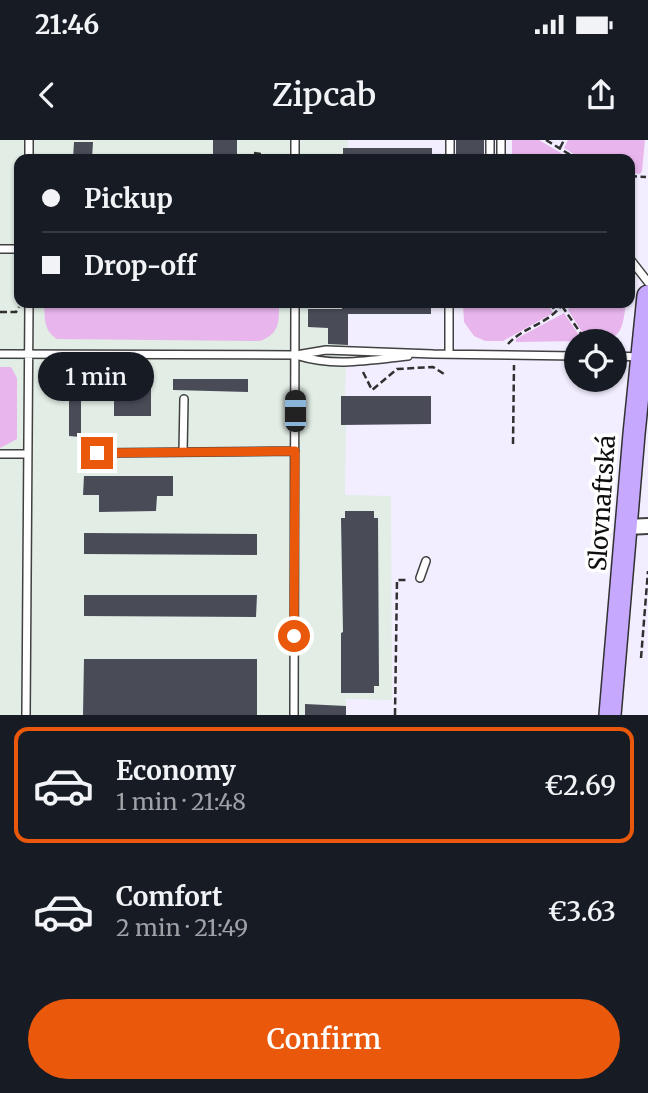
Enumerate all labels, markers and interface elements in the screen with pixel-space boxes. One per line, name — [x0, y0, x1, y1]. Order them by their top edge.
text: 21:46 — [35, 8, 99, 41]
text: Zipcab — [272, 75, 376, 115]
icon: back — [28, 76, 66, 114]
icon: share — [582, 76, 620, 114]
text: Pickup — [84, 182, 173, 215]
text: Drop-off — [84, 249, 197, 282]
map controls — [564, 329, 627, 392]
button: locate — [564, 329, 627, 392]
callout: 1 min — [39, 352, 155, 400]
text: 1 min — [65, 362, 127, 391]
car — [285, 390, 306, 432]
street label: Slovnaftská — [582, 434, 622, 572]
route end — [81, 437, 113, 469]
route start — [278, 620, 310, 652]
icon: car — [32, 754, 95, 817]
text: Economy — [116, 754, 236, 787]
text: €2.69 — [544, 769, 616, 802]
text: 1 min · 21:48 — [116, 787, 246, 816]
icon: car — [32, 880, 95, 943]
text: Comfort — [116, 880, 222, 913]
text: €3.63 — [548, 895, 616, 928]
text: 2 min · 21:49 — [116, 913, 248, 942]
button: Confirm — [28, 999, 620, 1079]

